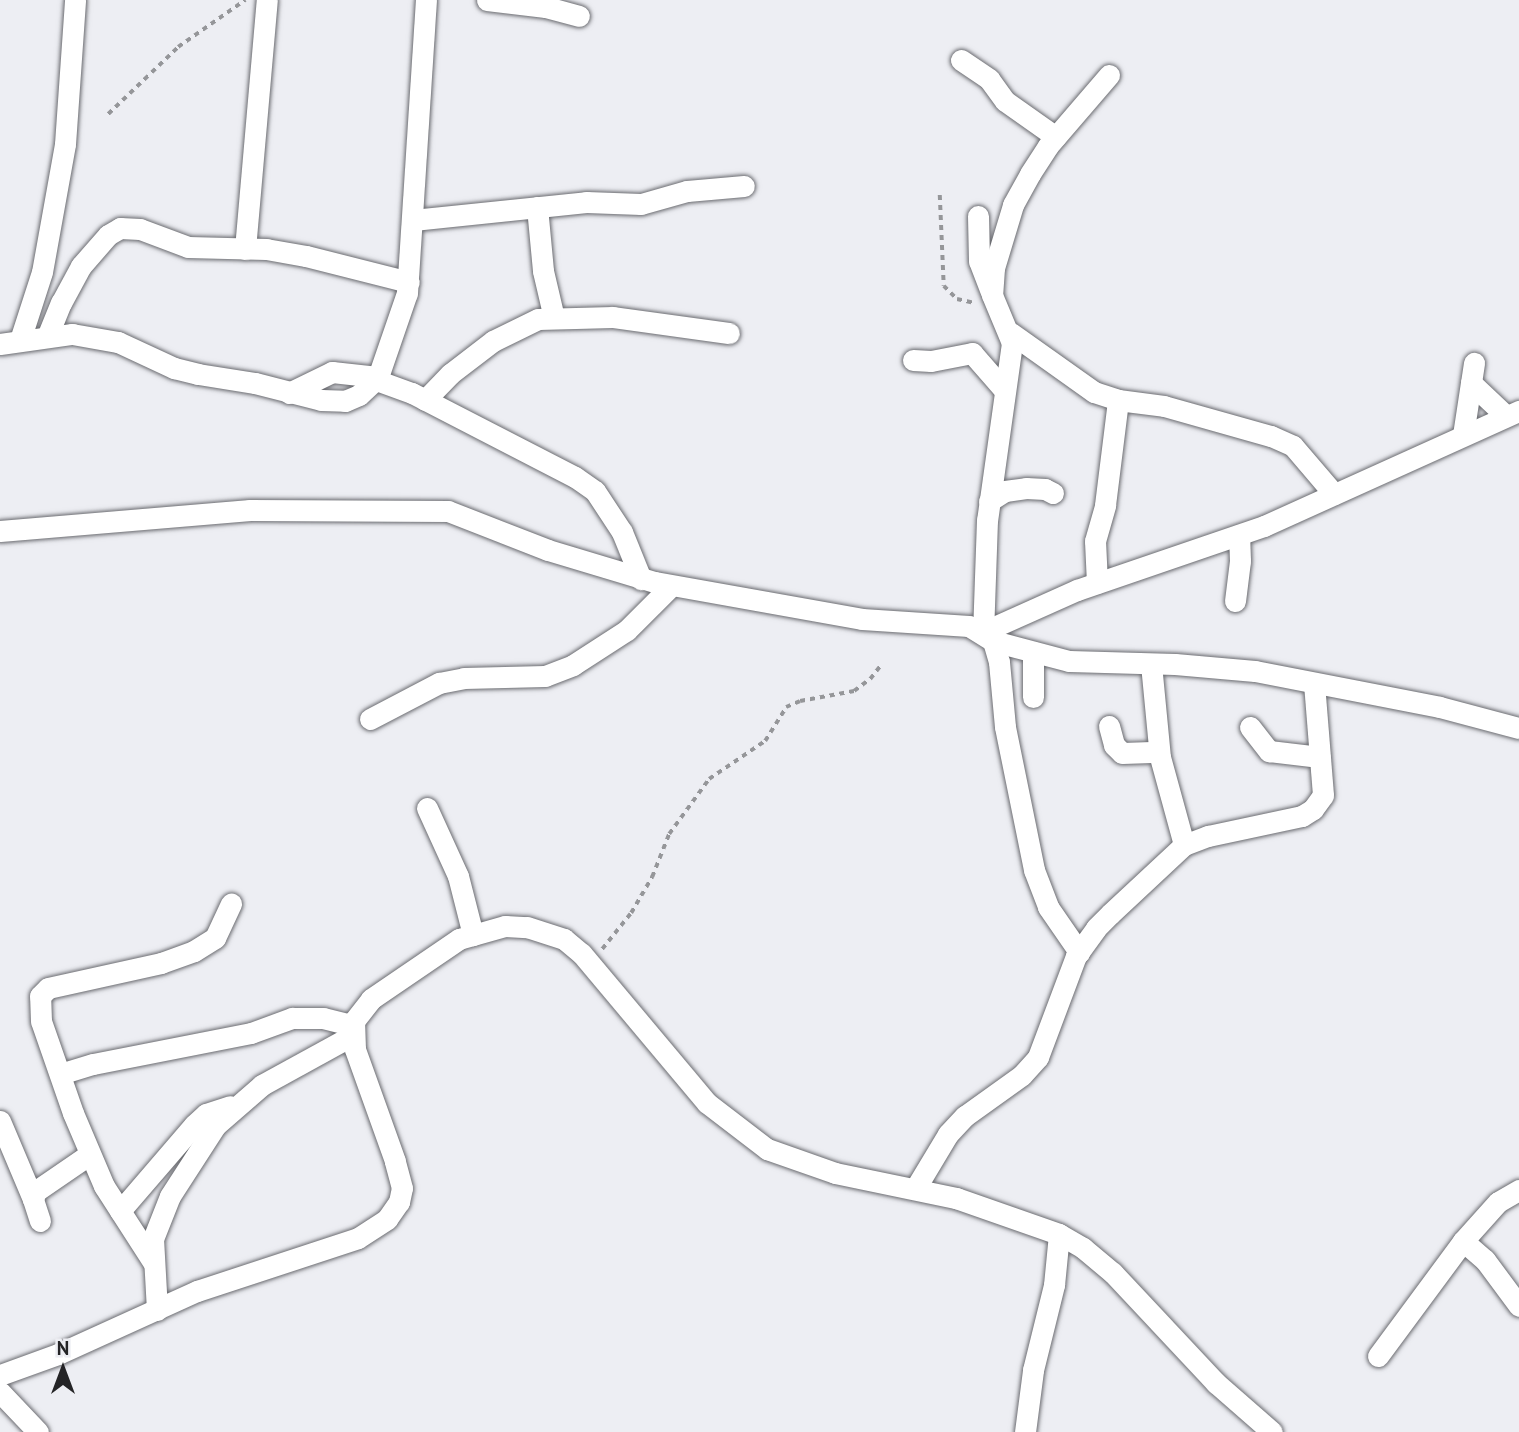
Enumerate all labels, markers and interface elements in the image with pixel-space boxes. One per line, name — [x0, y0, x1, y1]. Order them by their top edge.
north arrow — [28, 1334, 98, 1404]
text: N — [57, 1336, 69, 1360]

